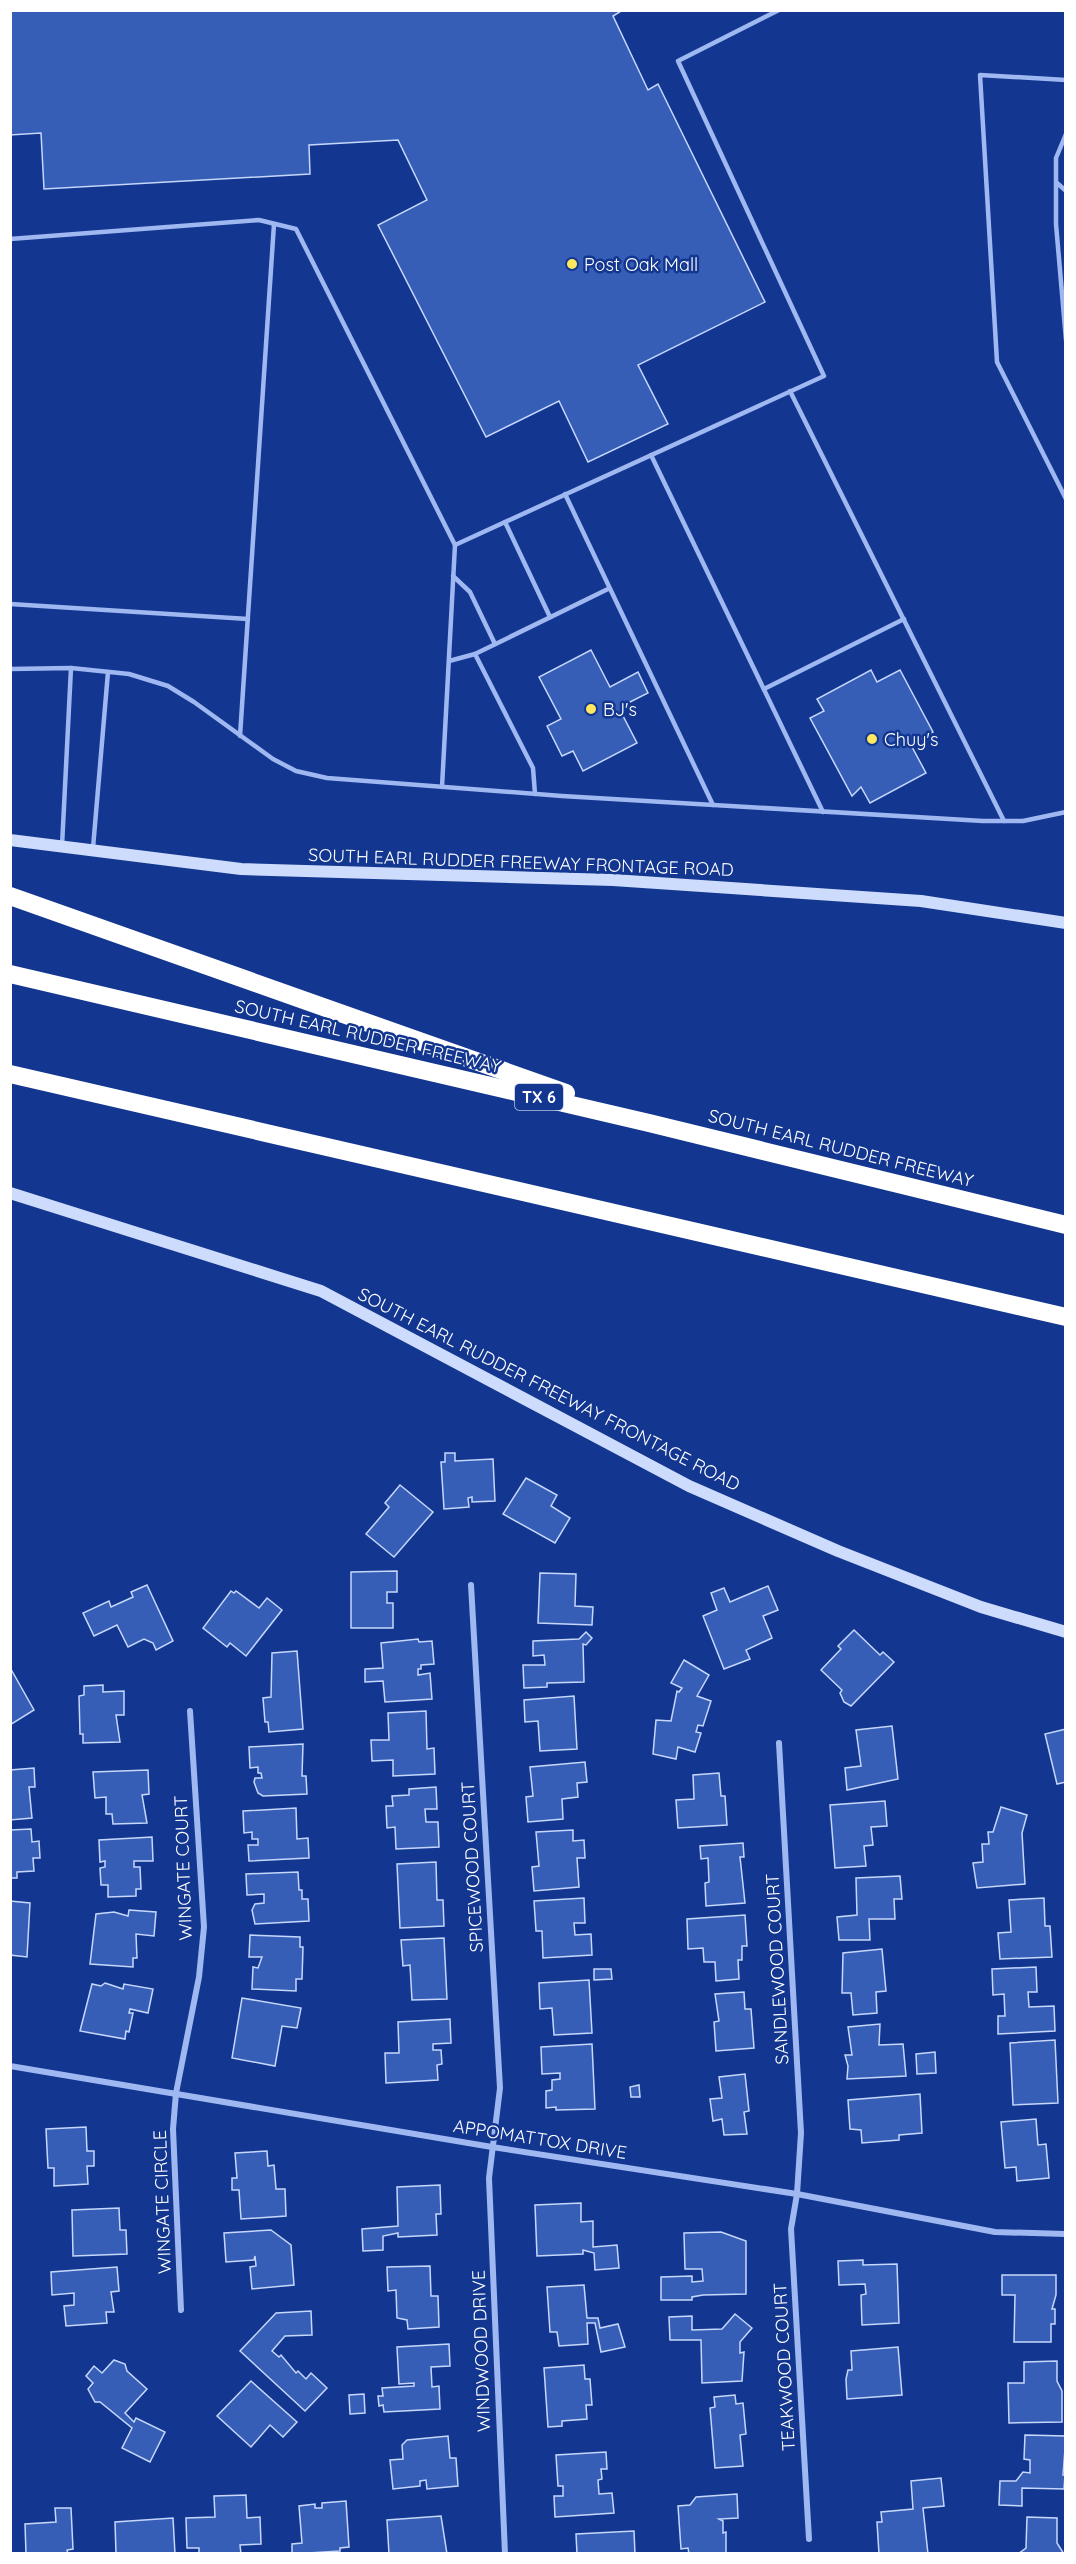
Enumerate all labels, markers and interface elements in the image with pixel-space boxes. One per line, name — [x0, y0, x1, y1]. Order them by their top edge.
place label: Post Oak Mall — [584, 253, 698, 276]
marker: Post Oak Mall — [565, 257, 579, 271]
place label: BJ's — [603, 698, 637, 721]
marker: BJ's — [584, 702, 598, 716]
place label: Chuy's — [884, 728, 938, 751]
marker: Chuy's — [865, 732, 879, 746]
street label: SOUTH EARL RUDDER FREEWAY FRONTAGE ROAD — [308, 843, 734, 881]
street label: SOUTH EARL RUDDER FREEWAY — [233, 994, 503, 1078]
road number: TX 6 — [515, 1084, 563, 1110]
street label: SOUTH EARL RUDDER FREEWAY — [706, 1104, 976, 1192]
street label: SOUTH EARL RUDDER FREEWAY FRONTAGE ROAD — [354, 1282, 744, 1496]
street label: SPICEWOOD COURT — [456, 1781, 488, 1953]
street label: WINGATE COURT — [169, 1795, 197, 1941]
street label: SANDLEWOOD COURT — [761, 1873, 793, 2065]
street label: APPOMATTOX DRIVE — [452, 2114, 628, 2164]
street label: WINGATE CIRCLE — [148, 2130, 176, 2274]
street label: WINDWOOD DRIVE — [467, 2270, 495, 2432]
street label: TEAKWOOD COURT — [768, 2282, 800, 2452]

